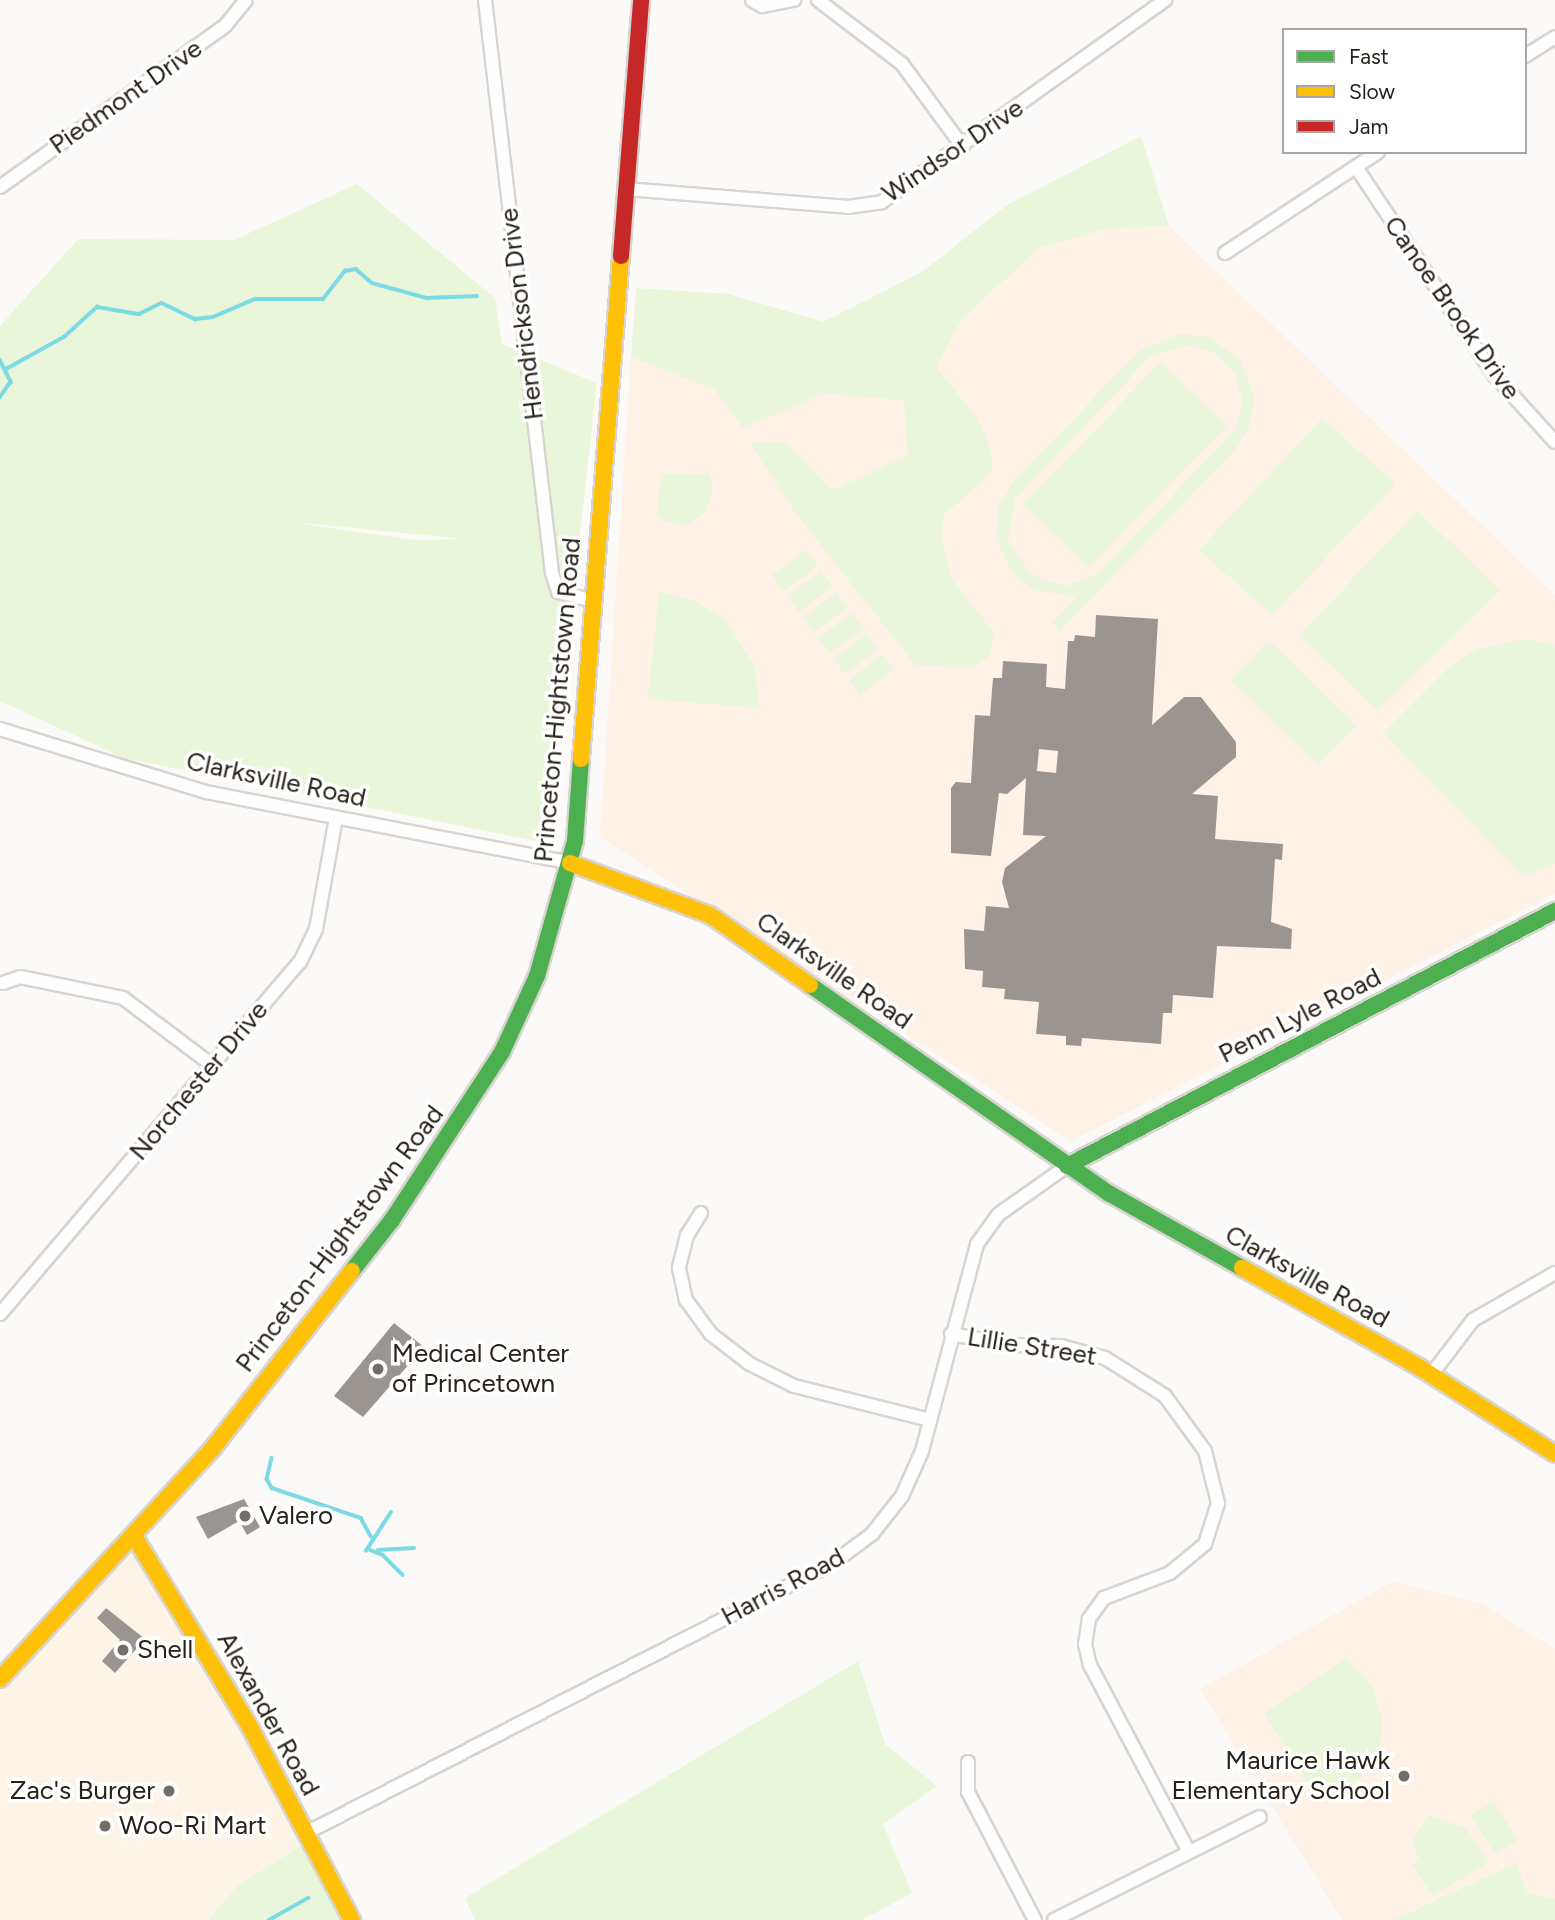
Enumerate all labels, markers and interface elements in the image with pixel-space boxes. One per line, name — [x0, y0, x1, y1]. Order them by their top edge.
legend — [1282, 28, 1527, 154]
street label: Piedmont Drive — [44, 33, 208, 161]
text: Fast — [1349, 44, 1389, 69]
text: Slow — [1349, 79, 1395, 104]
street label: Windsor Drive — [877, 92, 1029, 210]
text: Jam — [1349, 114, 1388, 139]
street label: Hendrickson Drive — [494, 206, 550, 422]
street label: Canoe Brook Drive — [1377, 211, 1527, 405]
street label: Princeton-Hightstown Road — [528, 536, 588, 864]
street label: Clarksville Road — [183, 746, 369, 814]
street label: Clarksville Road — [750, 906, 918, 1036]
street label: Penn Lyle Road — [1214, 962, 1386, 1070]
street label: Norchester Drive — [123, 995, 275, 1167]
street label: Princeton-Hightstown Road — [230, 1100, 450, 1378]
street label: Clarksville Road — [1220, 1219, 1394, 1335]
street label: Lillie Street — [965, 1321, 1099, 1373]
place label: Medical Center of Princetown — [392, 1338, 569, 1400]
marker: Medical Center of Princetown — [370, 1361, 386, 1377]
place label: Valero — [259, 1500, 333, 1532]
marker: Valero — [237, 1508, 253, 1524]
street label: Harris Road — [716, 1542, 850, 1632]
street label: Alexander Road — [210, 1627, 326, 1801]
place label: Shell — [137, 1634, 193, 1666]
marker: Shell — [115, 1642, 131, 1658]
place label: Maurice Hawk Elementary School — [1172, 1745, 1390, 1806]
marker: Maurice Hawk Elementary School — [1396, 1768, 1412, 1784]
place label: Zac's Burger — [10, 1775, 155, 1807]
marker: Zac's Burger — [161, 1783, 177, 1799]
place label: Woo-Ri Mart — [119, 1810, 267, 1842]
marker: Woo-Ri Mart — [97, 1818, 113, 1834]

